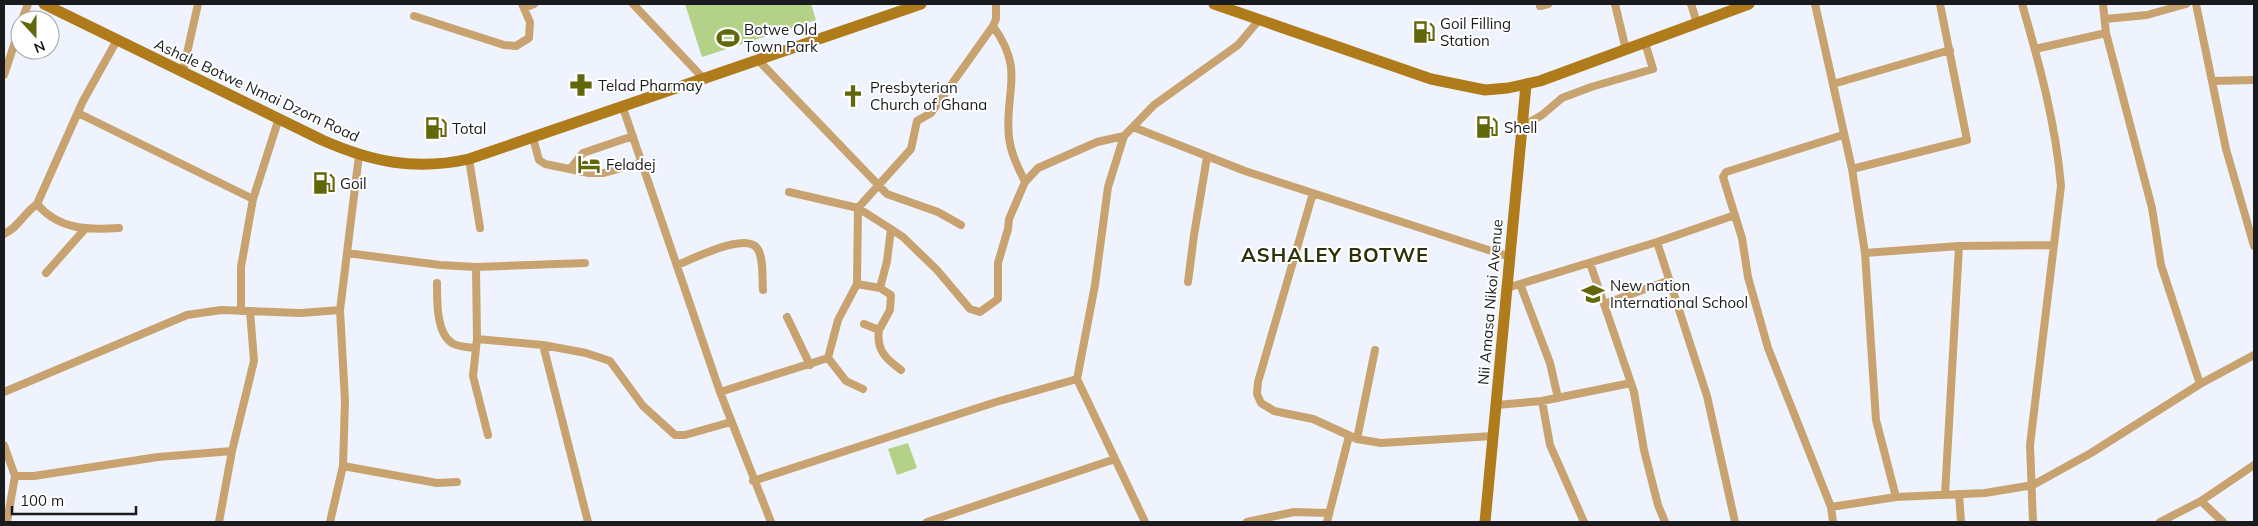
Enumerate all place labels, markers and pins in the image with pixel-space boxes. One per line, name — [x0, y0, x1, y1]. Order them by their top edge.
place label: Goil Filling Station — [1440, 14, 1511, 50]
fuel station icon: Goil Filling Station — [1411, 19, 1437, 45]
place label: Botwe Old Town Park — [744, 20, 818, 56]
sports icon: Botwe Old Town Park — [715, 25, 741, 51]
pharmacy icon: Telad Pharmay — [568, 72, 594, 98]
place label: Telad Pharmay — [598, 76, 703, 95]
place label: Presbyterian Church of Ghana — [870, 78, 987, 114]
church icon: Presbyterian Church of Ghana — [840, 83, 866, 109]
fuel station icon: Shell — [1474, 114, 1500, 140]
fuel station icon: Total — [423, 115, 449, 141]
place label: Shell — [1504, 118, 1537, 137]
place label: Total — [452, 119, 486, 138]
hotel icon: Feladej — [576, 151, 602, 177]
place label: Feladej — [606, 155, 656, 174]
fuel station icon: Goil — [311, 170, 337, 196]
place label: Goil — [340, 174, 367, 193]
place label: New nation International School — [1610, 276, 1748, 312]
school or university icon: New nation International School — [1580, 281, 1606, 307]

